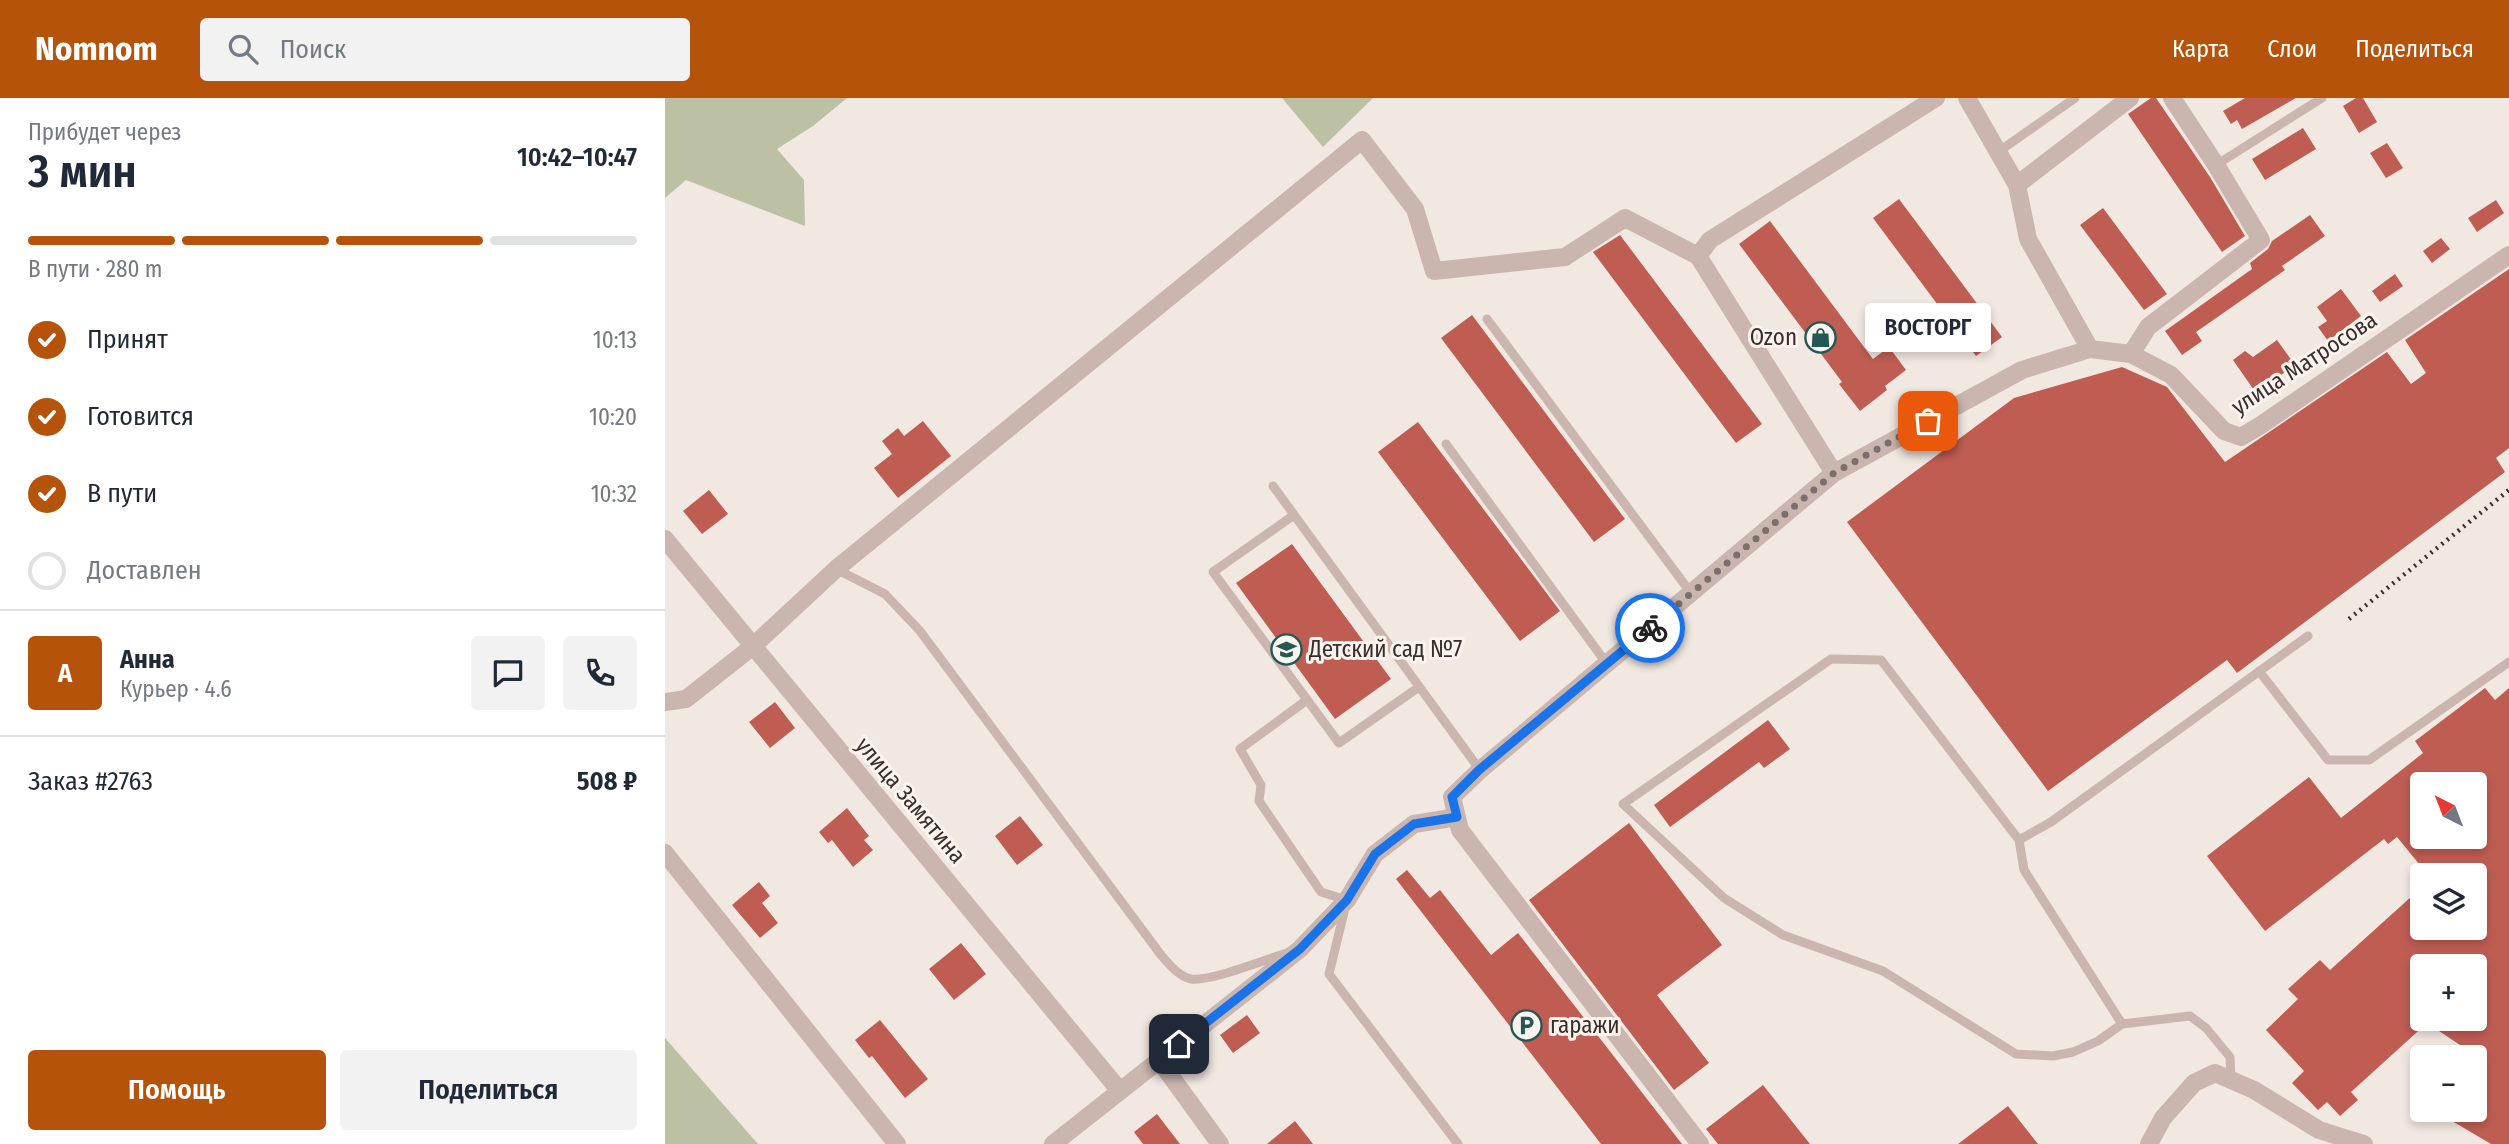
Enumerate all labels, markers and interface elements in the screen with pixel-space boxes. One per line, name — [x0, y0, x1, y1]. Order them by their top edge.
search box — [200, 18, 690, 81]
text: Nomnom — [35, 29, 158, 69]
icon: search — [224, 30, 262, 68]
text: Поиск — [280, 34, 346, 65]
text: Карта — [2172, 35, 2229, 63]
text: Слои — [2267, 35, 2317, 63]
text: Поделиться — [2355, 35, 2474, 63]
text: Прибудет через — [28, 118, 181, 146]
text: 10:42–10:47 — [517, 142, 637, 173]
text: 3 мин — [28, 144, 137, 199]
text: В пути · 280 m — [28, 255, 163, 283]
callout: ВОСТОРГ — [1865, 302, 1991, 351]
street label: улица Матросова — [2226, 306, 2382, 420]
text: ВОСТОРГ — [1885, 313, 1971, 341]
shop icon: Ozon — [1803, 320, 1837, 354]
icon: check — [28, 321, 66, 359]
place label: Ozon — [1750, 323, 1797, 351]
text: Принят — [87, 324, 168, 355]
text: 10:13 — [593, 326, 637, 354]
pin — [1898, 391, 1958, 451]
icon: check — [28, 398, 66, 436]
text: Готовится — [87, 401, 194, 432]
icon: bag — [1909, 402, 1947, 440]
text: 10:20 — [589, 403, 637, 431]
icon: check — [28, 475, 66, 513]
text: В пути — [87, 478, 157, 509]
text: 10:32 — [591, 480, 637, 508]
text: Доставлен — [87, 555, 202, 586]
courier — [1615, 593, 1685, 663]
icon: bike — [1631, 609, 1669, 647]
school or university icon: Детский сад №7 — [1269, 632, 1303, 666]
place label: Детский сад №7 — [1308, 635, 1462, 663]
button: chat — [471, 636, 545, 710]
button: phone — [563, 636, 637, 710]
text: Анна — [120, 644, 175, 675]
text: А — [58, 658, 72, 689]
text: Курьер · 4.6 — [120, 675, 232, 703]
street label: улица Замятина — [850, 731, 972, 869]
text: Заказ #2763 — [28, 766, 153, 797]
text: 508 ₽ — [577, 766, 637, 797]
north arrow — [2410, 772, 2487, 849]
map controls — [2410, 772, 2487, 1122]
button: layers — [2410, 863, 2487, 940]
button: + — [2410, 954, 2487, 1031]
parking icon: гаражи — [1510, 1008, 1544, 1042]
place label: гаражи — [1550, 1011, 1620, 1039]
pin — [1149, 1014, 1209, 1074]
icon: home — [1160, 1025, 1198, 1063]
button: − — [2410, 1045, 2487, 1122]
button: Помощь — [28, 1050, 326, 1130]
button: Поделиться — [340, 1050, 637, 1130]

